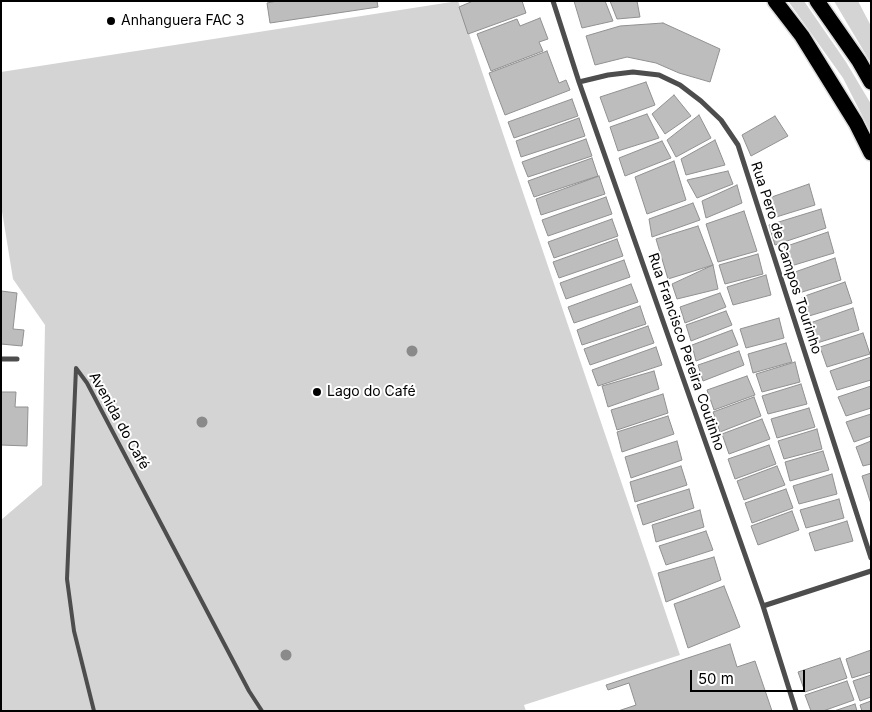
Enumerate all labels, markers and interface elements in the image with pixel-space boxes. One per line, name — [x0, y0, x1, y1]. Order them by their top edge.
place label: Anhanguera FAC 3 — [121, 13, 244, 29]
marker: Anhanguera FAC 3 — [105, 15, 117, 27]
street label: Rua Pero de Campos Tourinho — [747, 160, 825, 356]
street label: Rua Francisco Pereira Coutinho — [644, 251, 728, 453]
street label: Avenida do Café — [85, 370, 153, 472]
place label: Lago do Café — [327, 384, 416, 400]
marker: Lago do Café — [311, 386, 323, 398]
scale bar — [692, 660, 807, 692]
text: 50 m — [698, 669, 734, 688]

